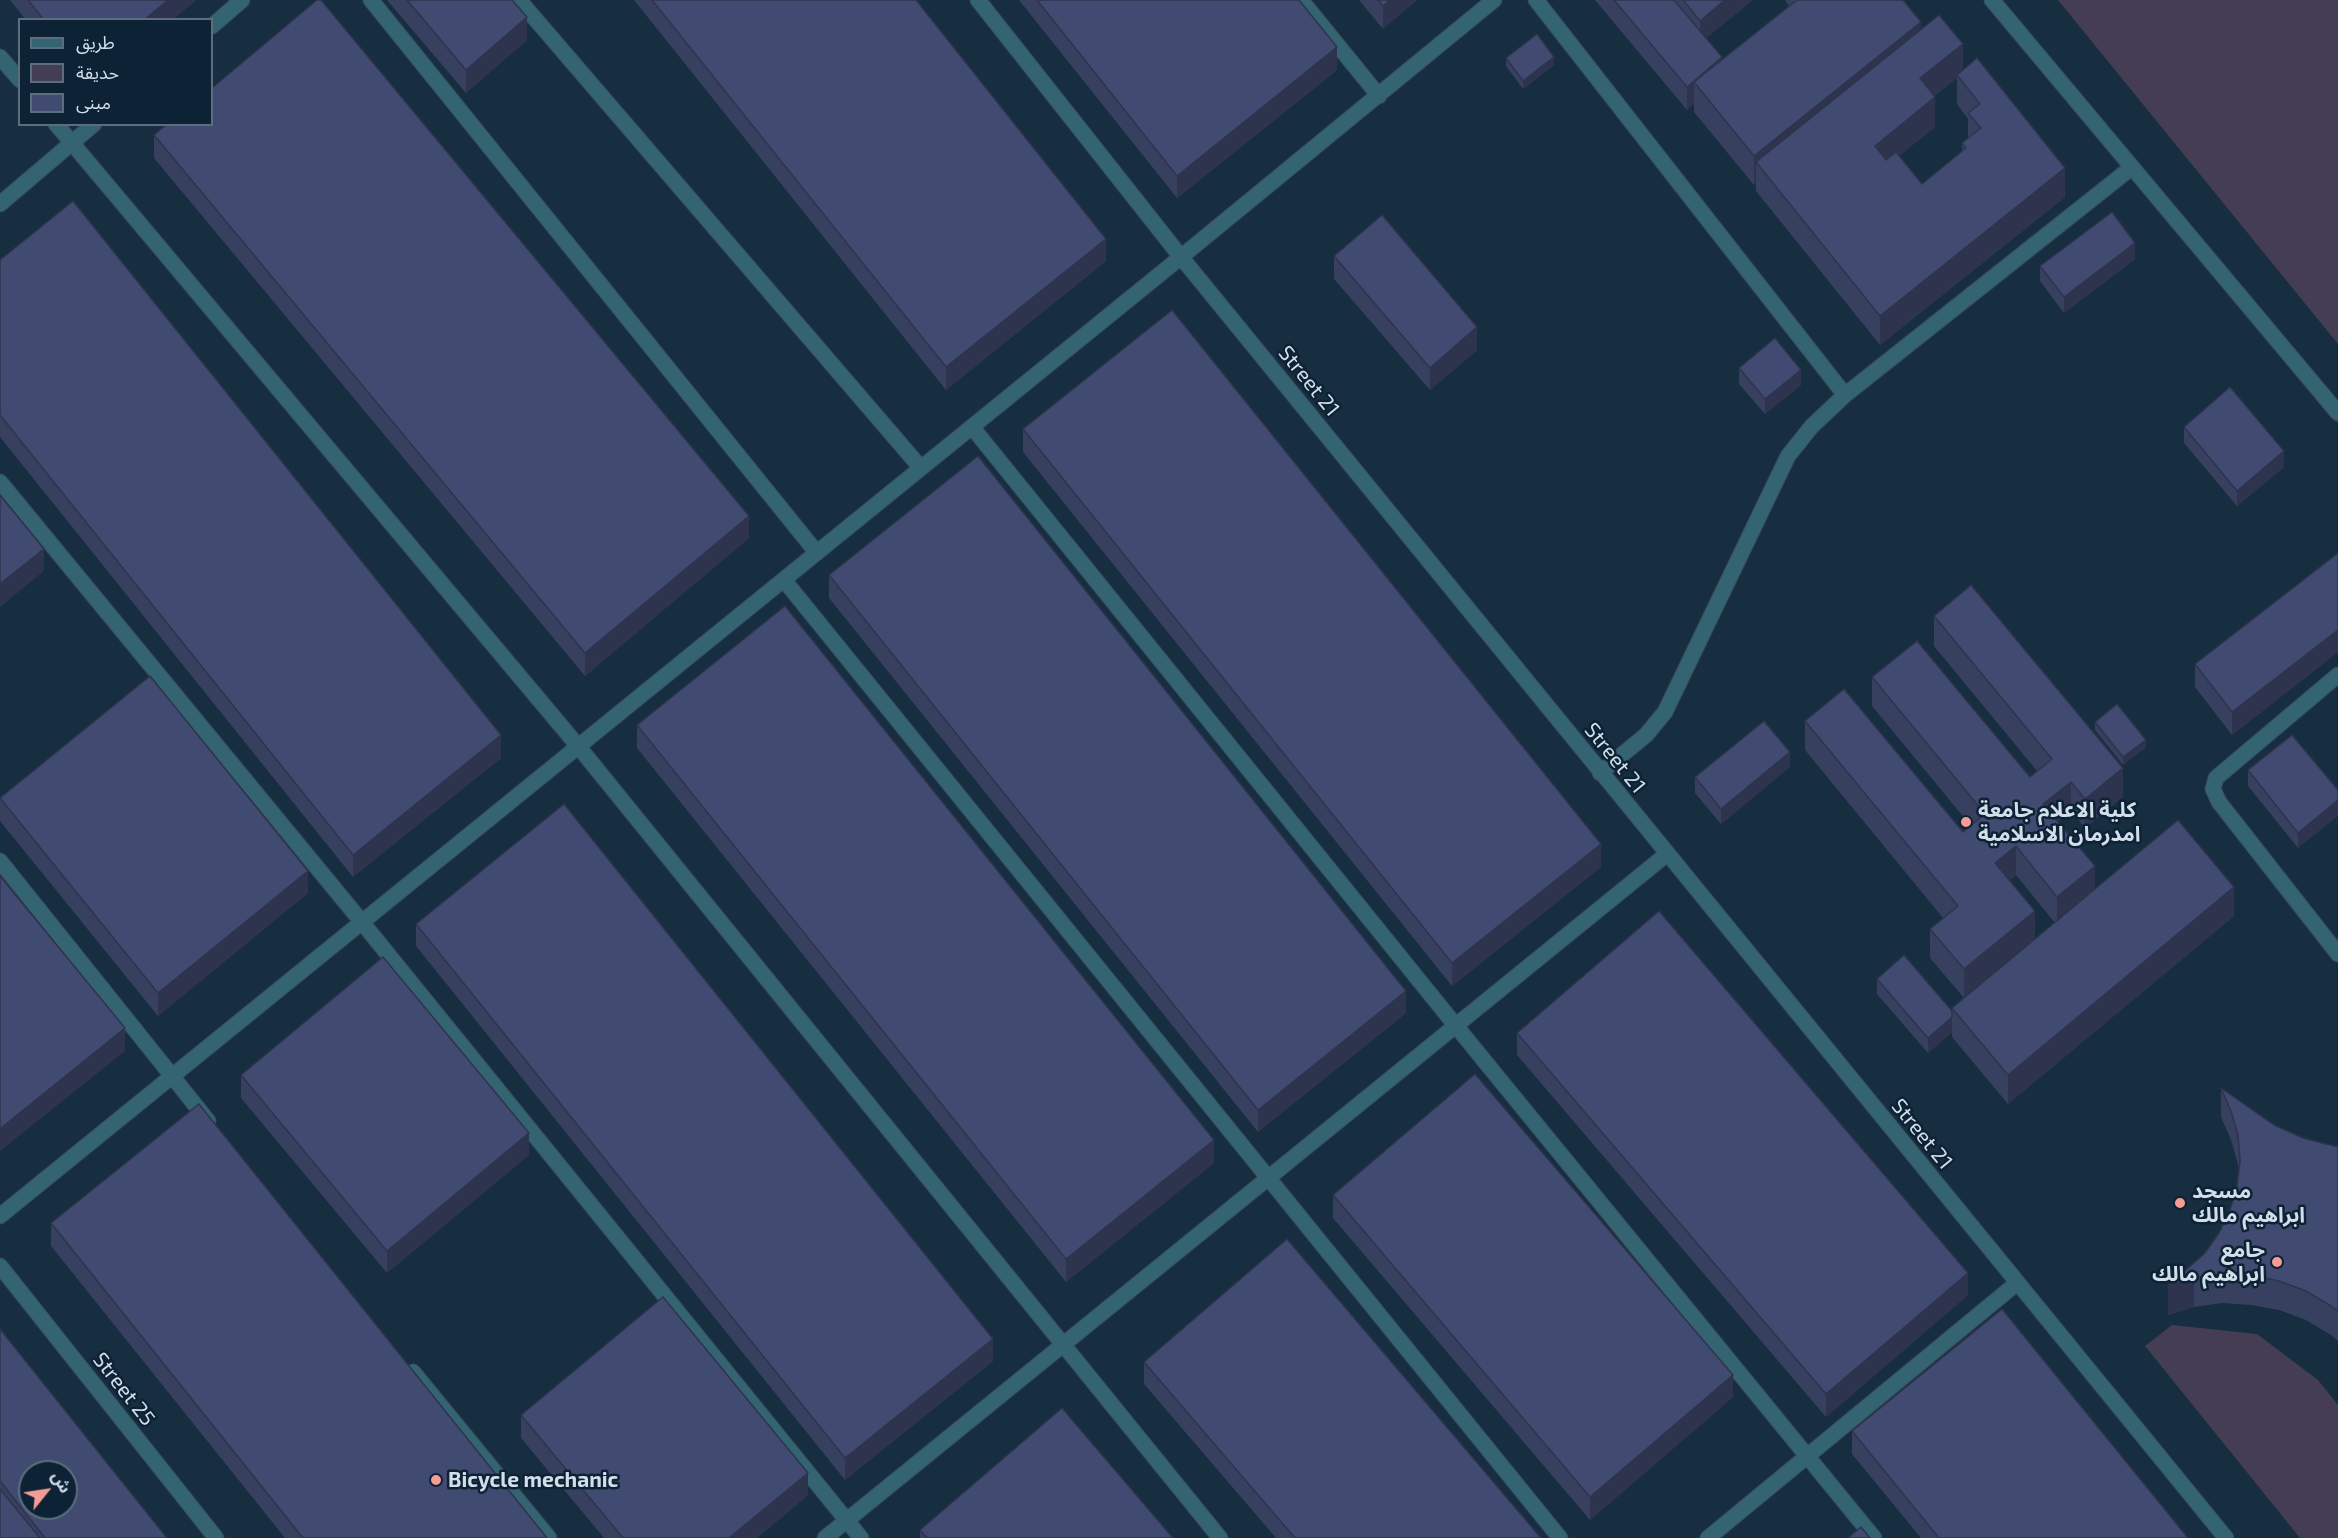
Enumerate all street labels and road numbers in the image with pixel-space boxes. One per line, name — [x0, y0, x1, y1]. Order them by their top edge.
street label: Street 21 — [1273, 341, 1345, 421]
street label: Street 21 — [1579, 718, 1651, 798]
street label: Street 21 — [1886, 1094, 1958, 1174]
street label: Street 25 — [88, 1347, 160, 1431]

